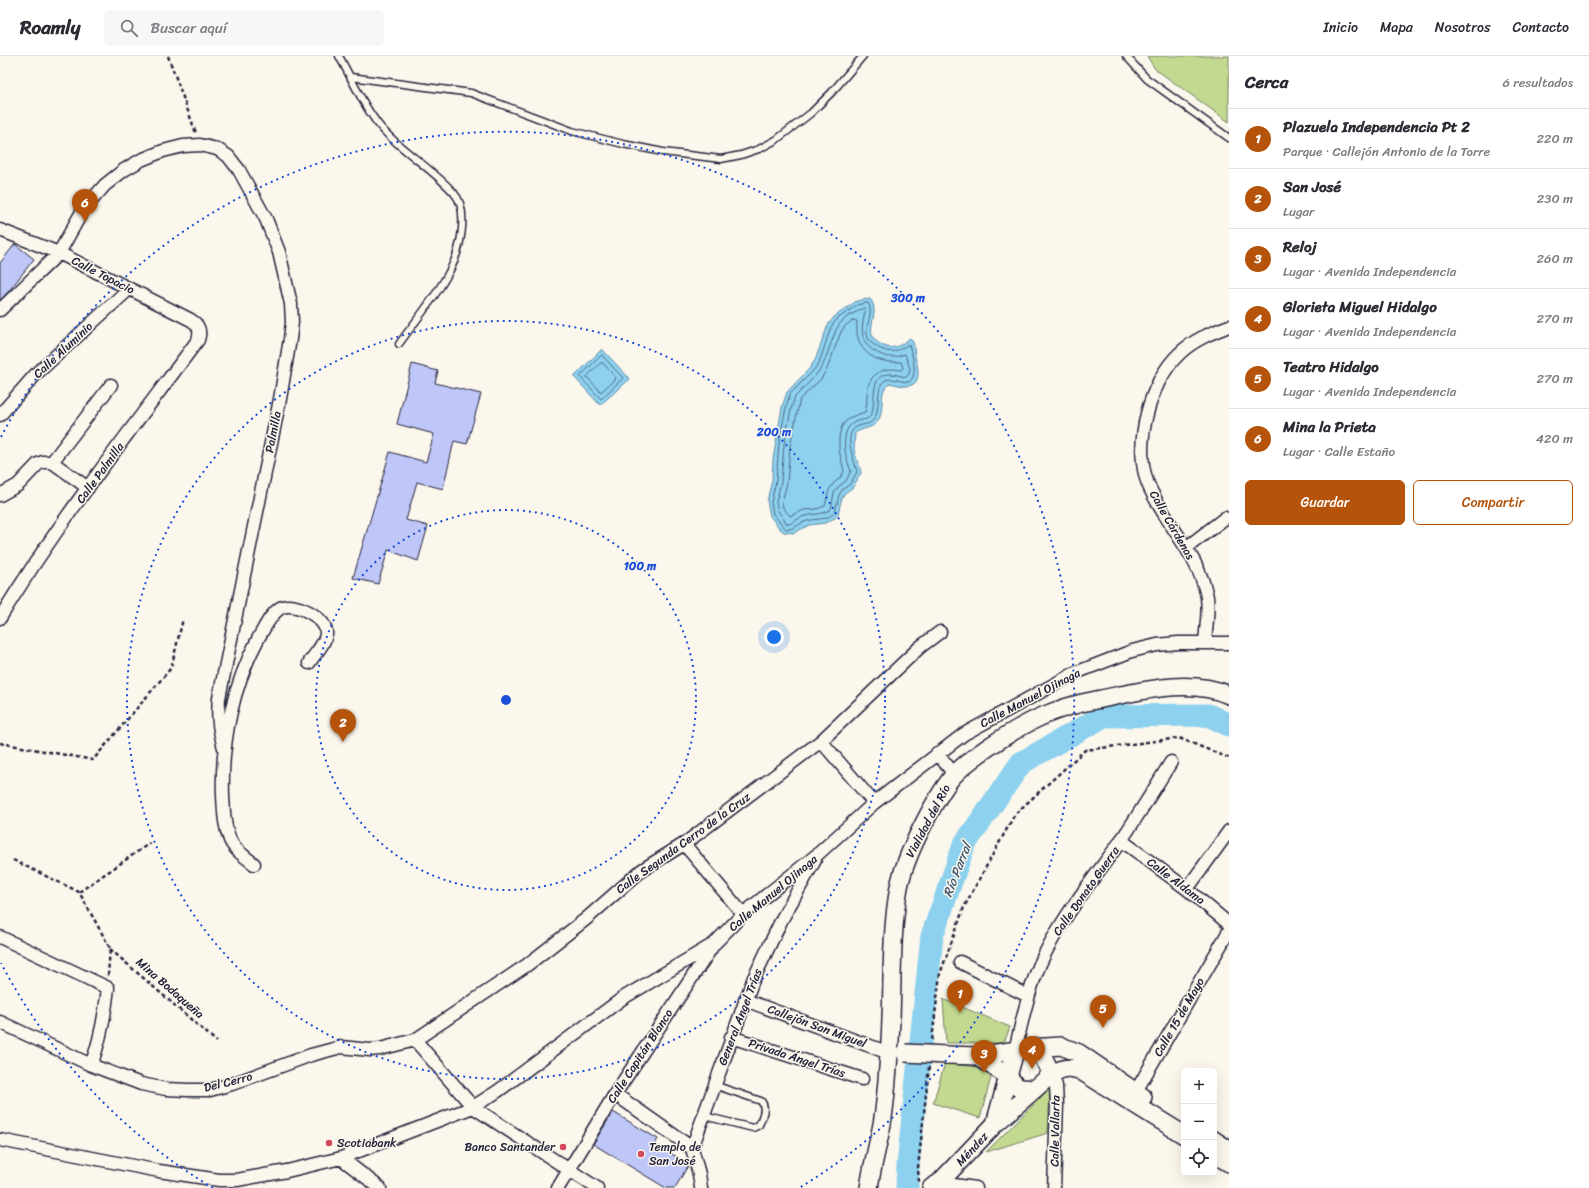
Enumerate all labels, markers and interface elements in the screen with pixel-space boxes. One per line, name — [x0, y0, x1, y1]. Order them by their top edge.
search box — [104, 10, 384, 46]
text: Roamly — [20, 11, 80, 44]
text: Buscar aquí — [150, 15, 227, 41]
text: Inicio — [1323, 15, 1358, 40]
text: Mapa — [1380, 15, 1413, 40]
text: Nosotros — [1435, 15, 1490, 40]
text: Contacto — [1512, 15, 1569, 40]
icon: search — [118, 17, 140, 39]
text: Cerca — [1245, 67, 1288, 97]
text: 6 resultados — [1503, 71, 1573, 94]
text: Plazuela Independencia Pt 2 — [1283, 114, 1470, 140]
text: 1 — [1255, 127, 1261, 150]
text: 220 m — [1536, 127, 1573, 150]
text: Parque · Callejón Antonio de la Torre — [1283, 140, 1490, 163]
text: San José — [1283, 174, 1341, 200]
text: 2 — [1254, 187, 1262, 210]
text: 230 m — [1537, 187, 1573, 210]
pin: 6 — [72, 189, 98, 222]
text: Lugar — [1283, 200, 1314, 223]
text: Reloj — [1283, 234, 1317, 260]
text: 3 — [1254, 247, 1262, 270]
text: 260 m — [1537, 247, 1573, 270]
street label: Calle Topacio — [67, 250, 139, 300]
text: Lugar · Avenida Independencia — [1283, 260, 1456, 283]
text: 300 m — [890, 287, 926, 309]
text: Glorieta Miguel Hidalgo — [1283, 294, 1437, 320]
text: 4 — [1254, 307, 1262, 330]
text: 270 m — [1536, 307, 1573, 330]
street label: Calle Aluminio — [28, 316, 98, 384]
text: Lugar · Avenida Independencia — [1283, 320, 1456, 343]
text: Teatro Hidalgo — [1283, 354, 1379, 380]
text: 5 — [1254, 367, 1262, 390]
text: 270 m — [1536, 367, 1573, 390]
text: Lugar · Avenida Independencia — [1283, 380, 1456, 403]
street label: Palmilla — [258, 409, 288, 455]
text: Mina la Prieta — [1283, 414, 1376, 440]
text: 200 m — [756, 421, 792, 443]
text: 6 — [1254, 427, 1262, 450]
text: 420 m — [1536, 427, 1573, 450]
street label: Calle Palmilla — [70, 437, 130, 508]
text: Lugar · Calle Estaño — [1283, 440, 1395, 463]
button: Guardar — [1245, 480, 1405, 525]
button: Compartir — [1413, 480, 1573, 525]
street label: Calle Cárdenas — [1143, 486, 1201, 564]
text: 100 m — [624, 555, 657, 577]
your location — [764, 627, 784, 647]
street label: Calle Manuel Ojinaga — [976, 662, 1085, 734]
centre of rings — [499, 693, 513, 707]
pin: 2 — [330, 709, 356, 742]
street label: Vialidad del Río — [899, 780, 957, 862]
street label: Calle Segunda Cerro de la Cruz — [611, 786, 755, 900]
water label: Río Parral — [936, 836, 979, 901]
street label: Calle Donato Guerra — [1047, 841, 1126, 941]
street label: Calle Manuel Ojinaga — [723, 848, 823, 937]
street label: Calle Aldama — [1142, 852, 1210, 910]
street label: Mina Bodaqueña — [131, 952, 209, 1024]
street label: General Angel Trías — [711, 965, 769, 1069]
street label: Calle 15 de Mayo — [1147, 973, 1211, 1061]
pin: 1 — [947, 980, 973, 1013]
pin: 5 — [1090, 995, 1116, 1028]
street label: Callejón San Miguel — [764, 998, 870, 1054]
street label: Calle Capitán Blanco — [601, 1004, 679, 1108]
street label: Privada Ángel Trías — [746, 1032, 849, 1084]
pin: 4 — [1019, 1036, 1045, 1069]
pin: 3 — [971, 1040, 997, 1073]
street label: Del Cerro — [201, 1065, 255, 1099]
map controls — [1181, 1068, 1217, 1176]
button: + — [1181, 1068, 1217, 1104]
street label: Calle Vallarta — [1043, 1094, 1067, 1167]
button: − — [1181, 1104, 1217, 1140]
street label: Méndez — [950, 1126, 994, 1171]
place label: Scotiabank — [337, 1132, 397, 1154]
place label: Banco Santander — [465, 1136, 556, 1158]
place label: Templo de San José — [649, 1136, 701, 1172]
marker: Scotiabank — [324, 1138, 334, 1148]
button: locate — [1181, 1140, 1217, 1176]
marker: Banco Santander — [558, 1142, 568, 1152]
marker: Templo de San José — [636, 1149, 646, 1159]

